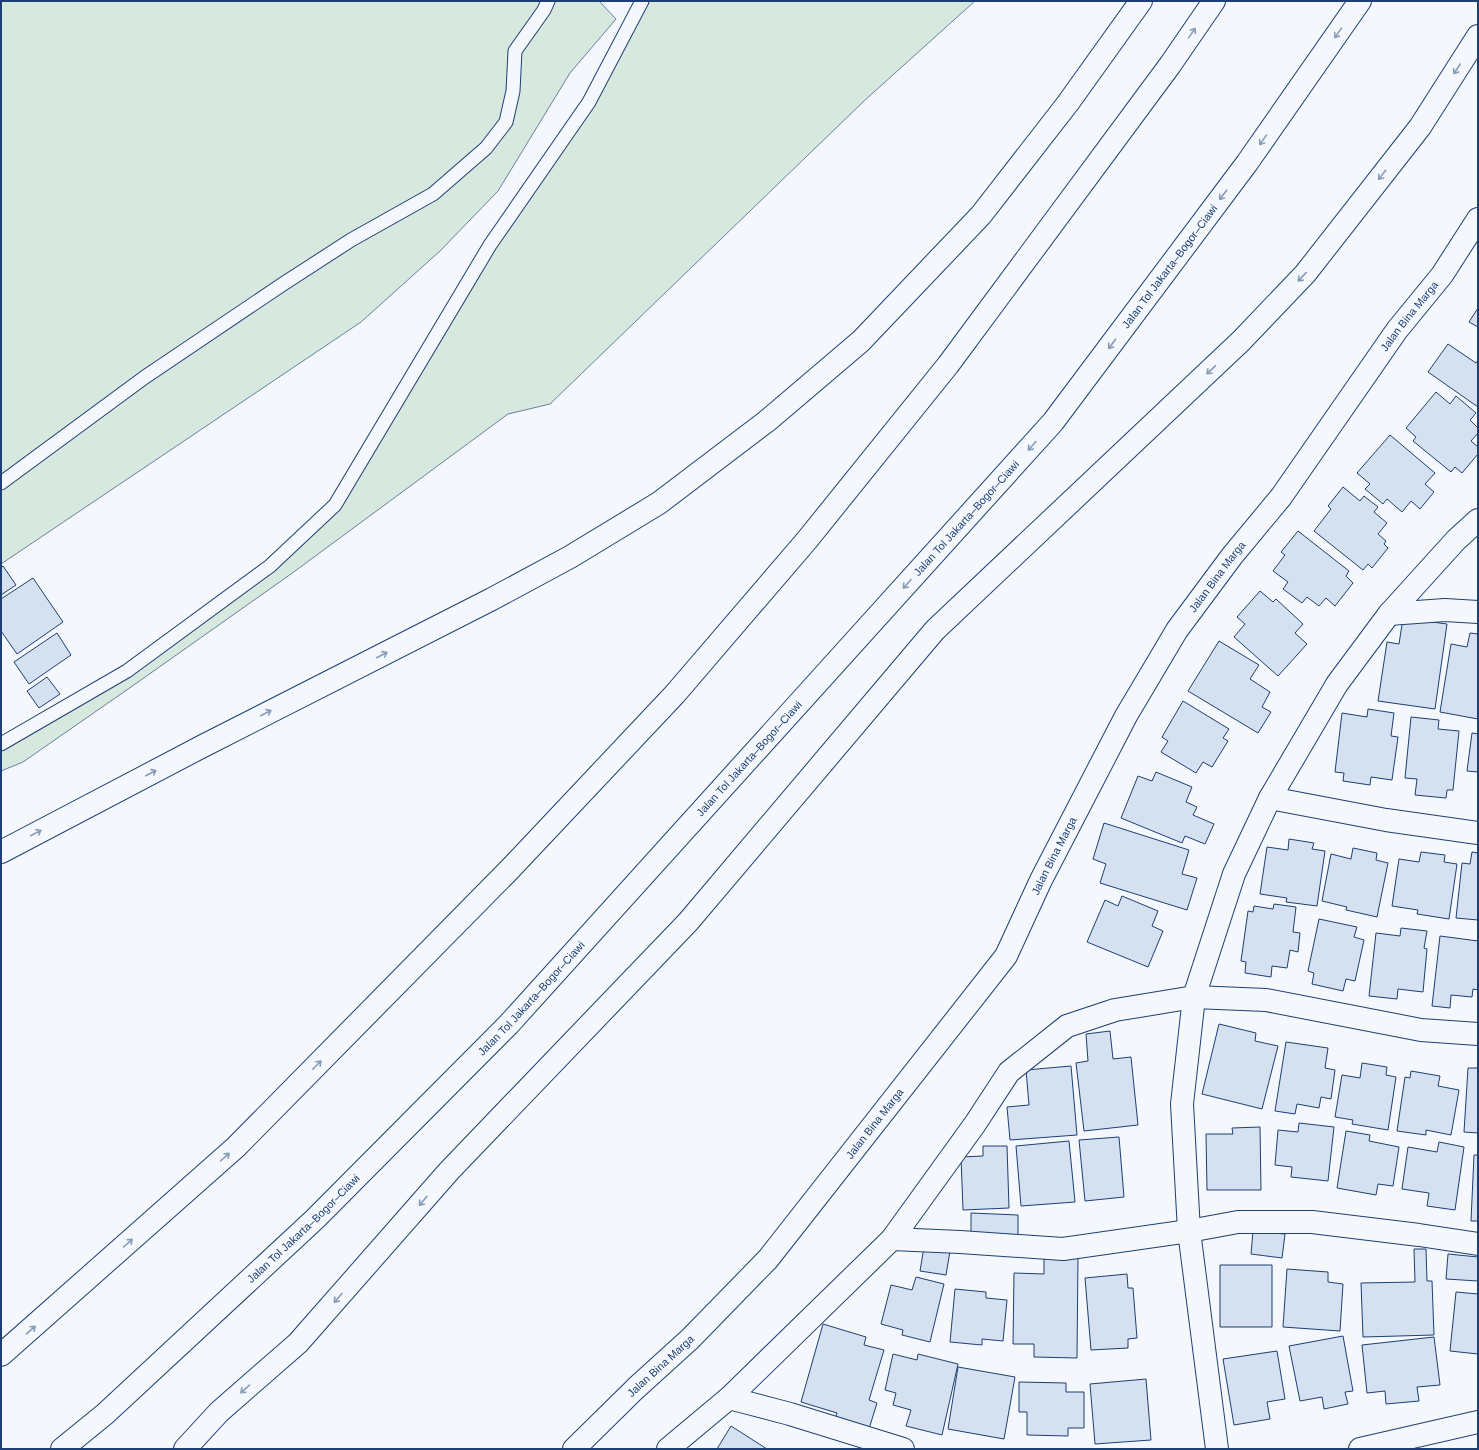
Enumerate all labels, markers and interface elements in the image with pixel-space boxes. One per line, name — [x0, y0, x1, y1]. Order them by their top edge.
one-way arrow — [1334, 27, 1342, 38]
one-way arrow — [1188, 28, 1196, 39]
one-way arrow — [1453, 63, 1461, 74]
one-way arrow — [1259, 134, 1267, 145]
one-way arrow — [1378, 170, 1387, 181]
one-way arrow — [1219, 189, 1228, 200]
street label: Jalan Tol Jakarta–Bogor–Ciawi — [1120, 202, 1220, 330]
one-way arrow — [1297, 272, 1307, 282]
street label: Jalan Bina Marga — [1378, 278, 1441, 353]
one-way arrow — [1108, 338, 1116, 349]
one-way arrow — [1206, 365, 1216, 375]
one-way arrow — [1027, 441, 1037, 451]
street label: Jalan Tol Jakarta–Bogor–Ciawi — [911, 458, 1021, 578]
street label: Jalan Bina Marga — [1186, 538, 1248, 614]
one-way arrow — [902, 579, 912, 589]
one-way arrow — [376, 650, 388, 658]
street label: Jalan Tol Jakarta–Bogor–Ciawi — [694, 698, 804, 818]
one-way arrow — [260, 709, 272, 716]
one-way arrow — [144, 769, 156, 776]
street label: Jalan Bina Marga — [1029, 814, 1079, 897]
one-way arrow — [29, 829, 41, 837]
street label: Jalan Tol Jakarta–Bogor–Ciawi — [475, 939, 587, 1058]
one-way arrow — [312, 1060, 322, 1070]
street label: Jalan Bina Marga — [843, 1085, 906, 1161]
one-way arrow — [220, 1152, 230, 1162]
street label: Jalan Tol Jakarta–Bogor–Ciawi — [245, 1172, 362, 1285]
one-way arrow — [419, 1195, 428, 1206]
one-way arrow — [123, 1239, 133, 1248]
one-way arrow — [333, 1293, 342, 1303]
one-way arrow — [25, 1325, 36, 1334]
street label: Jalan Bina Marga — [625, 1332, 697, 1399]
one-way arrow — [240, 1384, 250, 1394]

